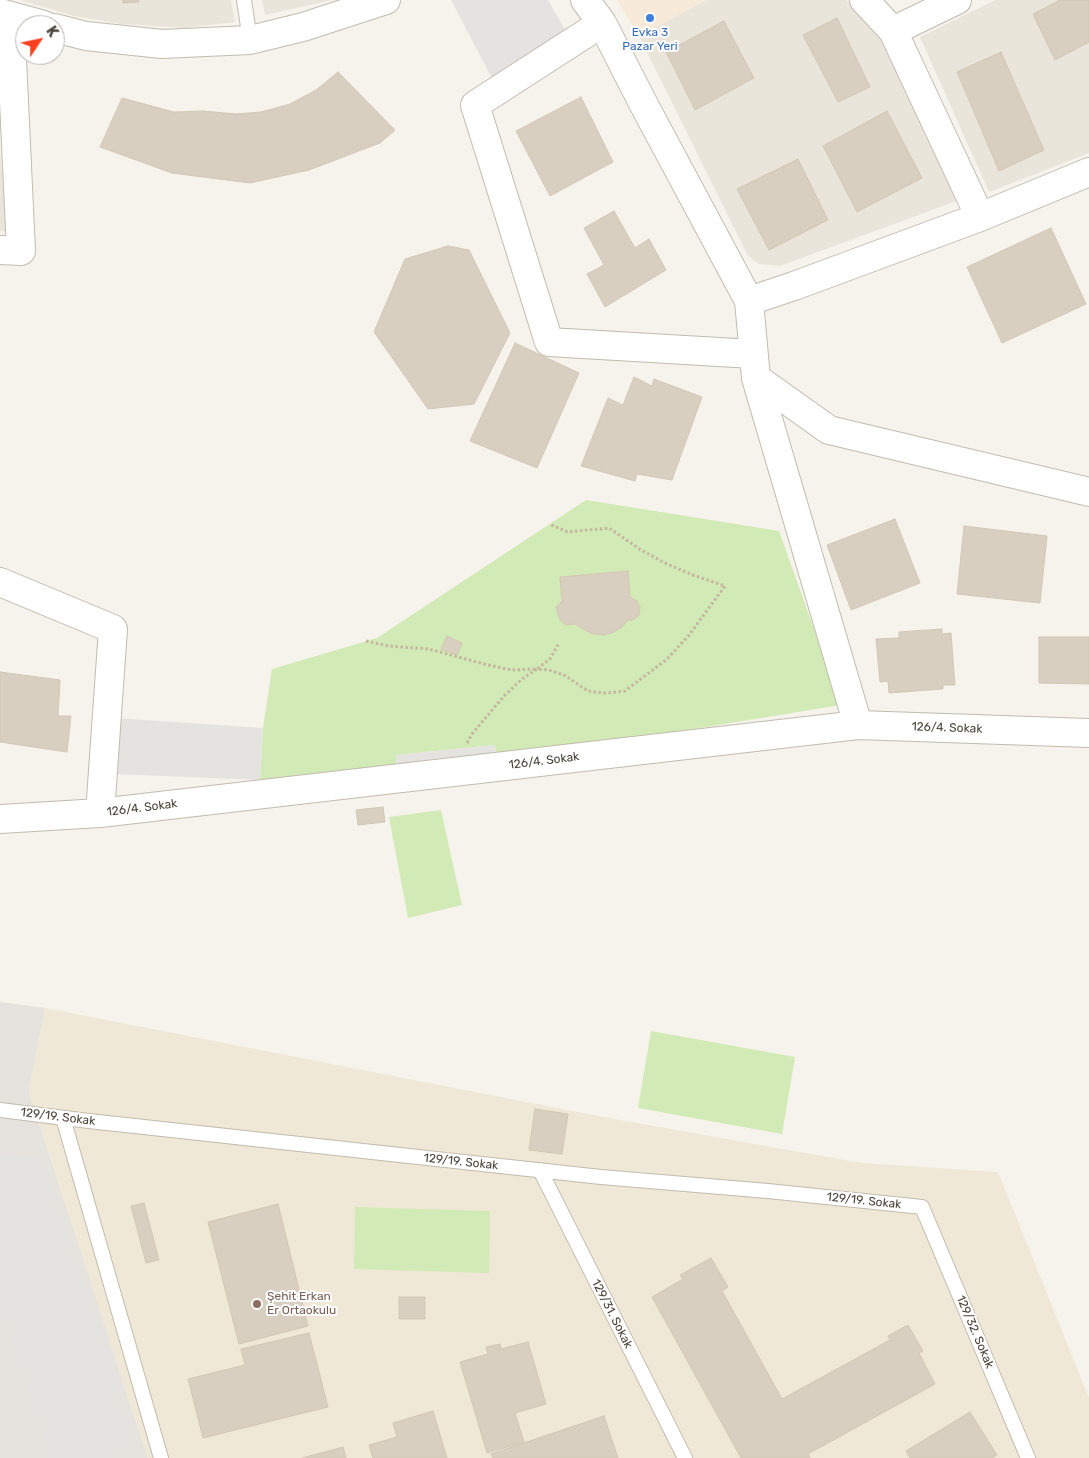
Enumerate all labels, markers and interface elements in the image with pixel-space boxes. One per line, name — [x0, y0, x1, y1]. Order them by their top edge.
marker: Evka 3 Pazar Yeri — [644, 12, 656, 24]
north arrow — [15, 15, 65, 65]
text: K — [42, 23, 62, 40]
place label: Evka 3 Pazar Yeri — [622, 26, 678, 54]
street label: 126/4. Sokak — [911, 720, 983, 736]
street label: 126/4. Sokak — [508, 750, 580, 772]
street label: 126/4. Sokak — [106, 797, 178, 819]
street label: 129/19. Sokak — [20, 1105, 96, 1129]
street label: 129/19. Sokak — [423, 1151, 499, 1173]
street label: 129/19. Sokak — [826, 1190, 902, 1212]
street label: 129/31. Sokak — [588, 1277, 636, 1351]
place label: Şehit Erkan Er Ortaokulu — [267, 1290, 336, 1318]
street label: 129/32. Sokak — [953, 1293, 997, 1371]
marker: Şehit Erkan Er Ortaokulu — [251, 1298, 263, 1310]

